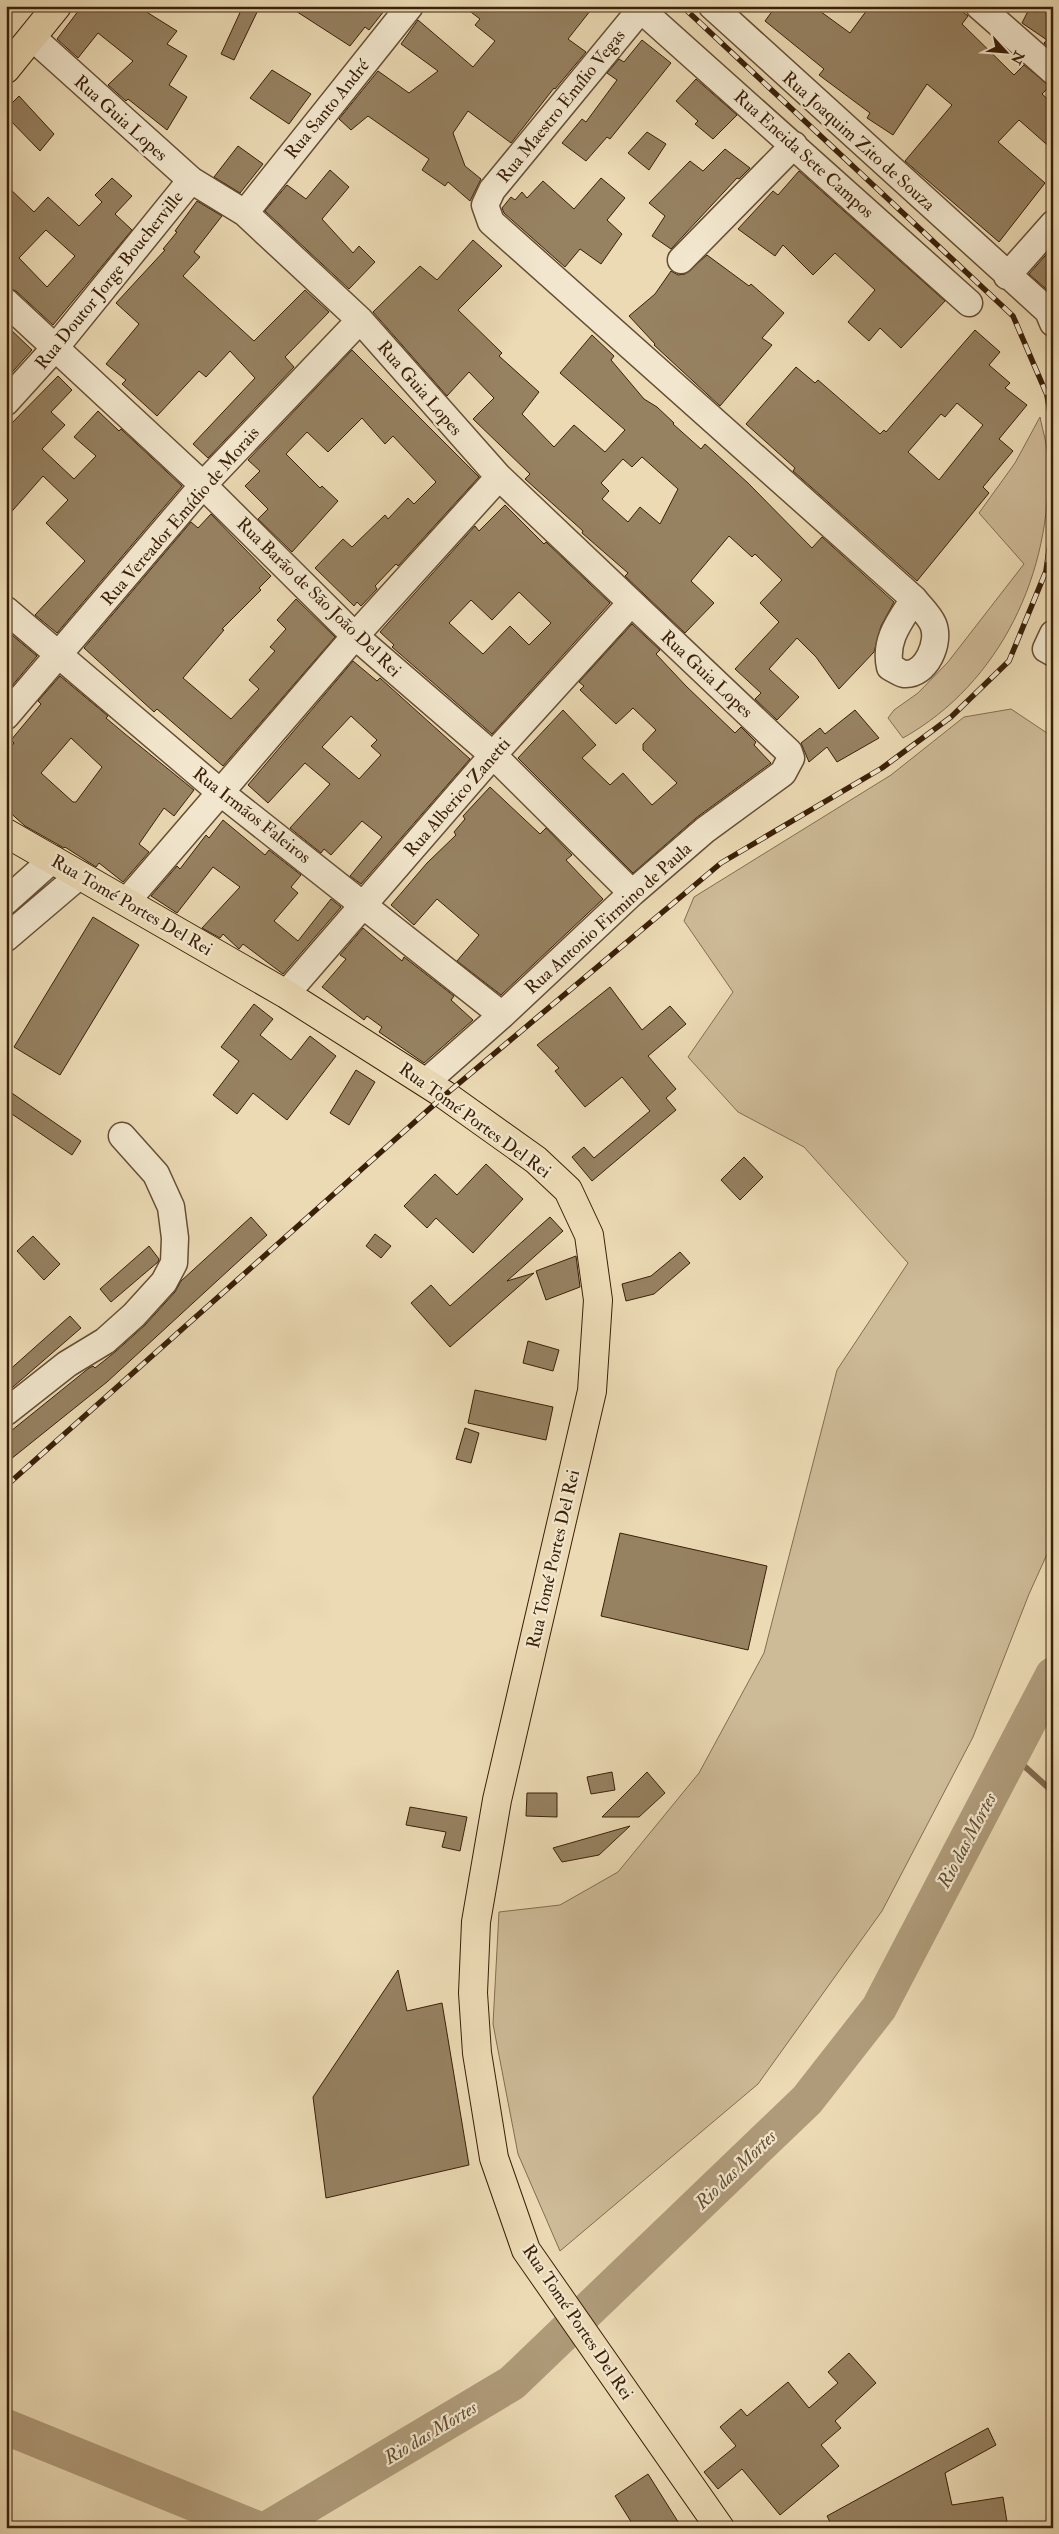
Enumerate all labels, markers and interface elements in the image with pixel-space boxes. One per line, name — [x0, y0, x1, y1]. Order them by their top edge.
street label: Rua Maestro Emílio Vegas — [492, 25, 630, 188]
north arrow — [982, 28, 1032, 78]
text: N — [1007, 47, 1028, 67]
street label: Rua Santo André — [280, 54, 375, 164]
street label: Rua Joaquim Zito de Souza — [777, 67, 940, 217]
street label: Rua Guia Lopes — [69, 70, 172, 166]
street label: Rua Eneida Sete Campos — [729, 85, 879, 223]
street label: Rua Doutor Jorge Boucherville — [30, 186, 189, 374]
street label: Rua Guia Lopes — [372, 336, 467, 440]
street label: Rua Vereador Emídio de Morais — [96, 422, 265, 611]
street label: Rua Barão de São João Del Rei — [231, 513, 406, 682]
street label: Rua Guia Lopes — [656, 626, 758, 723]
street label: Rua Alberico Zanetti — [399, 733, 516, 862]
street label: Rua Irmãos Faleiros — [188, 762, 315, 869]
street label: Rua Antonio Firmino de Paula — [520, 837, 697, 999]
street label: Rua Tomé Portes Del Rei — [47, 850, 217, 961]
street label: Rua Tomé Portes Del Rei — [394, 1057, 555, 1183]
street label: Rua Tomé Portes Del Rei — [522, 1467, 585, 1651]
water label: Rio das Mortes — [931, 1788, 1002, 1893]
water label: Rio das Mortes — [689, 2124, 782, 2215]
street label: Rua Tomé Portes Del Rei — [517, 2240, 638, 2405]
water label: Rio das Mortes — [379, 2395, 482, 2471]

